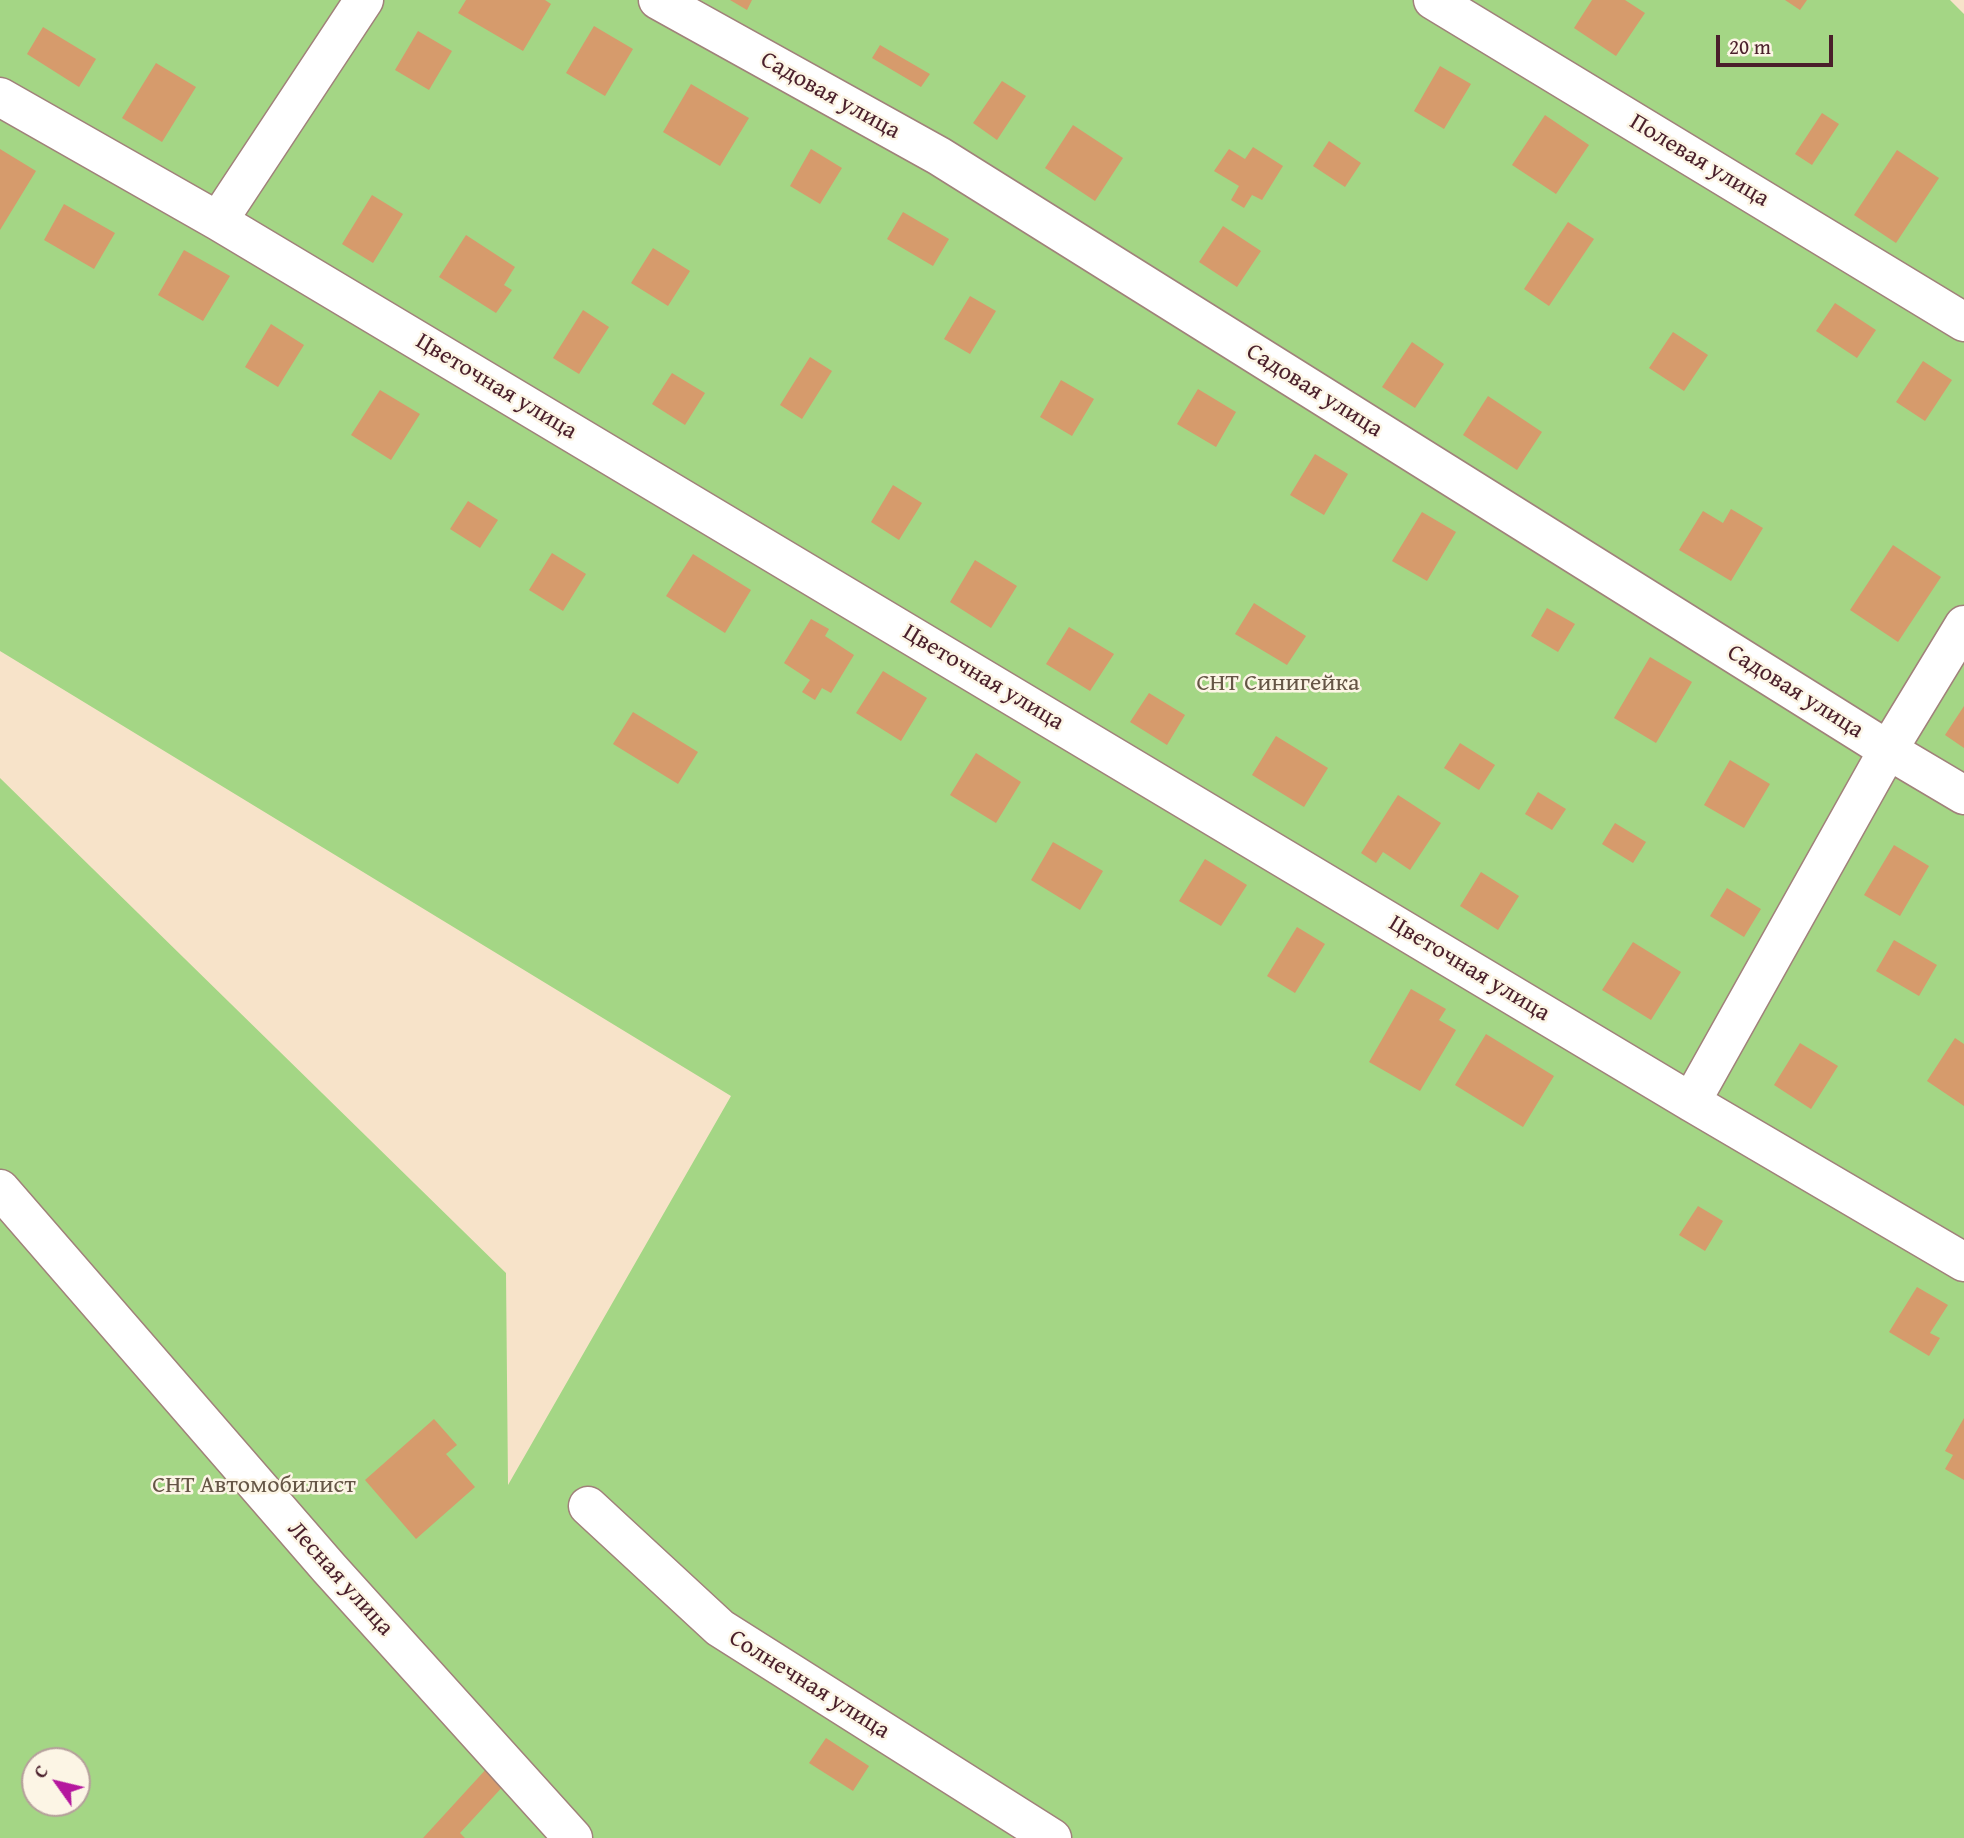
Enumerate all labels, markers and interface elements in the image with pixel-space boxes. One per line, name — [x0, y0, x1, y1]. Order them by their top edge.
scale bar — [1719, 21, 1836, 65]
text: 20 m — [1729, 31, 1771, 62]
street label: Садовая улица — [755, 46, 905, 146]
street label: Полевая улица — [1624, 108, 1774, 214]
street label: Цветочная улица — [410, 328, 582, 446]
street label: Садовая улица — [1241, 338, 1387, 444]
street label: Цветочная улица — [897, 619, 1069, 737]
street label: Садовая улица — [1722, 639, 1868, 745]
park label: СНТ Синигейка — [1197, 670, 1359, 698]
street label: Цветочная улица — [1383, 910, 1555, 1028]
park label: СНТ Автомобилист — [152, 1472, 356, 1500]
street label: Лесная улица — [281, 1516, 399, 1642]
street label: Солнечная улица — [723, 1624, 895, 1746]
north arrow — [21, 1747, 91, 1817]
text: С — [26, 1759, 55, 1784]

